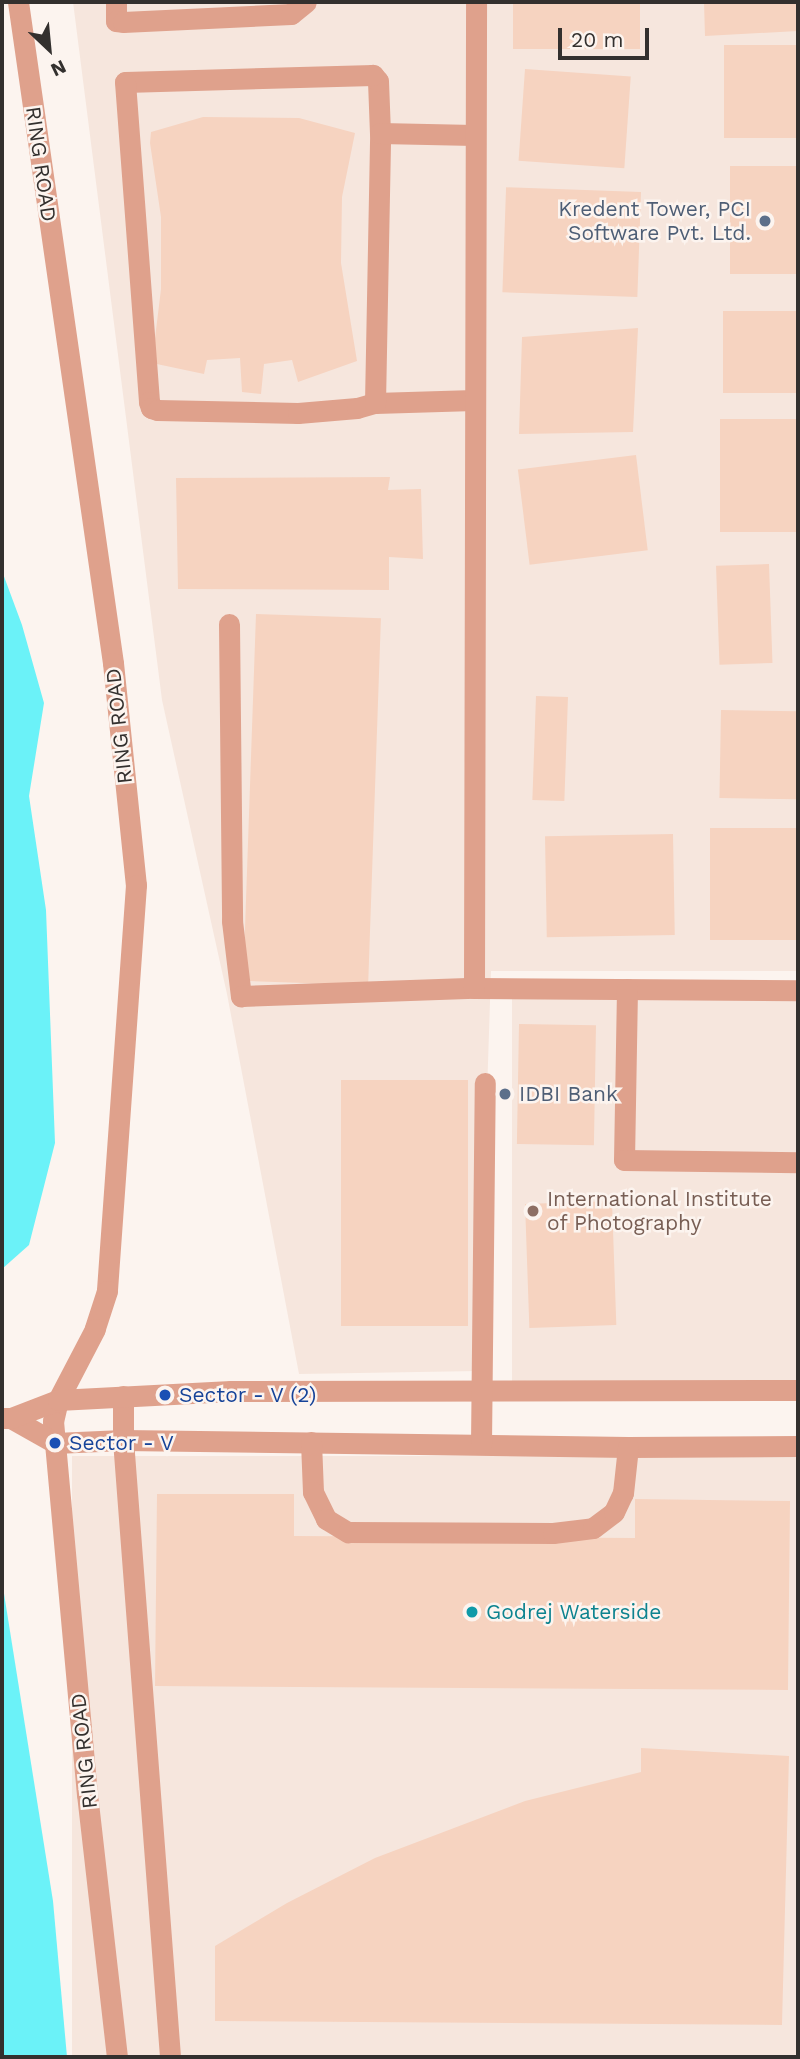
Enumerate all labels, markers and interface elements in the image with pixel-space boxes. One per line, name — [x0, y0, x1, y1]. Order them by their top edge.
north arrow — [14, 14, 84, 84]
scale bar — [562, 14, 653, 58]
text: 20 m — [571, 27, 623, 52]
text: N — [47, 55, 70, 82]
street label: RING ROAD — [20, 105, 62, 223]
place label: Kredent Tower, PCI Software Pvt. Ltd. — [558, 196, 751, 246]
marker: Kredent Tower, PCI Software Pvt. Ltd. — [757, 213, 773, 229]
street label: RING ROAD — [100, 667, 138, 785]
place label: IDBI Bank — [519, 1081, 618, 1107]
marker: IDBI Bank — [497, 1086, 513, 1102]
place label: International Institute of Photography — [547, 1186, 773, 1236]
marker: International Institute of Photography — [525, 1203, 541, 1219]
place label: Sector - V (2) — [179, 1382, 318, 1408]
marker: Sector - V (2) — [157, 1387, 173, 1403]
place label: Sector - V — [69, 1430, 175, 1456]
marker: Sector - V — [47, 1435, 63, 1451]
place label: Godrej Waterside — [486, 1599, 662, 1625]
marker: Godrej Waterside — [464, 1604, 480, 1620]
street label: RING ROAD — [65, 1692, 103, 1810]

